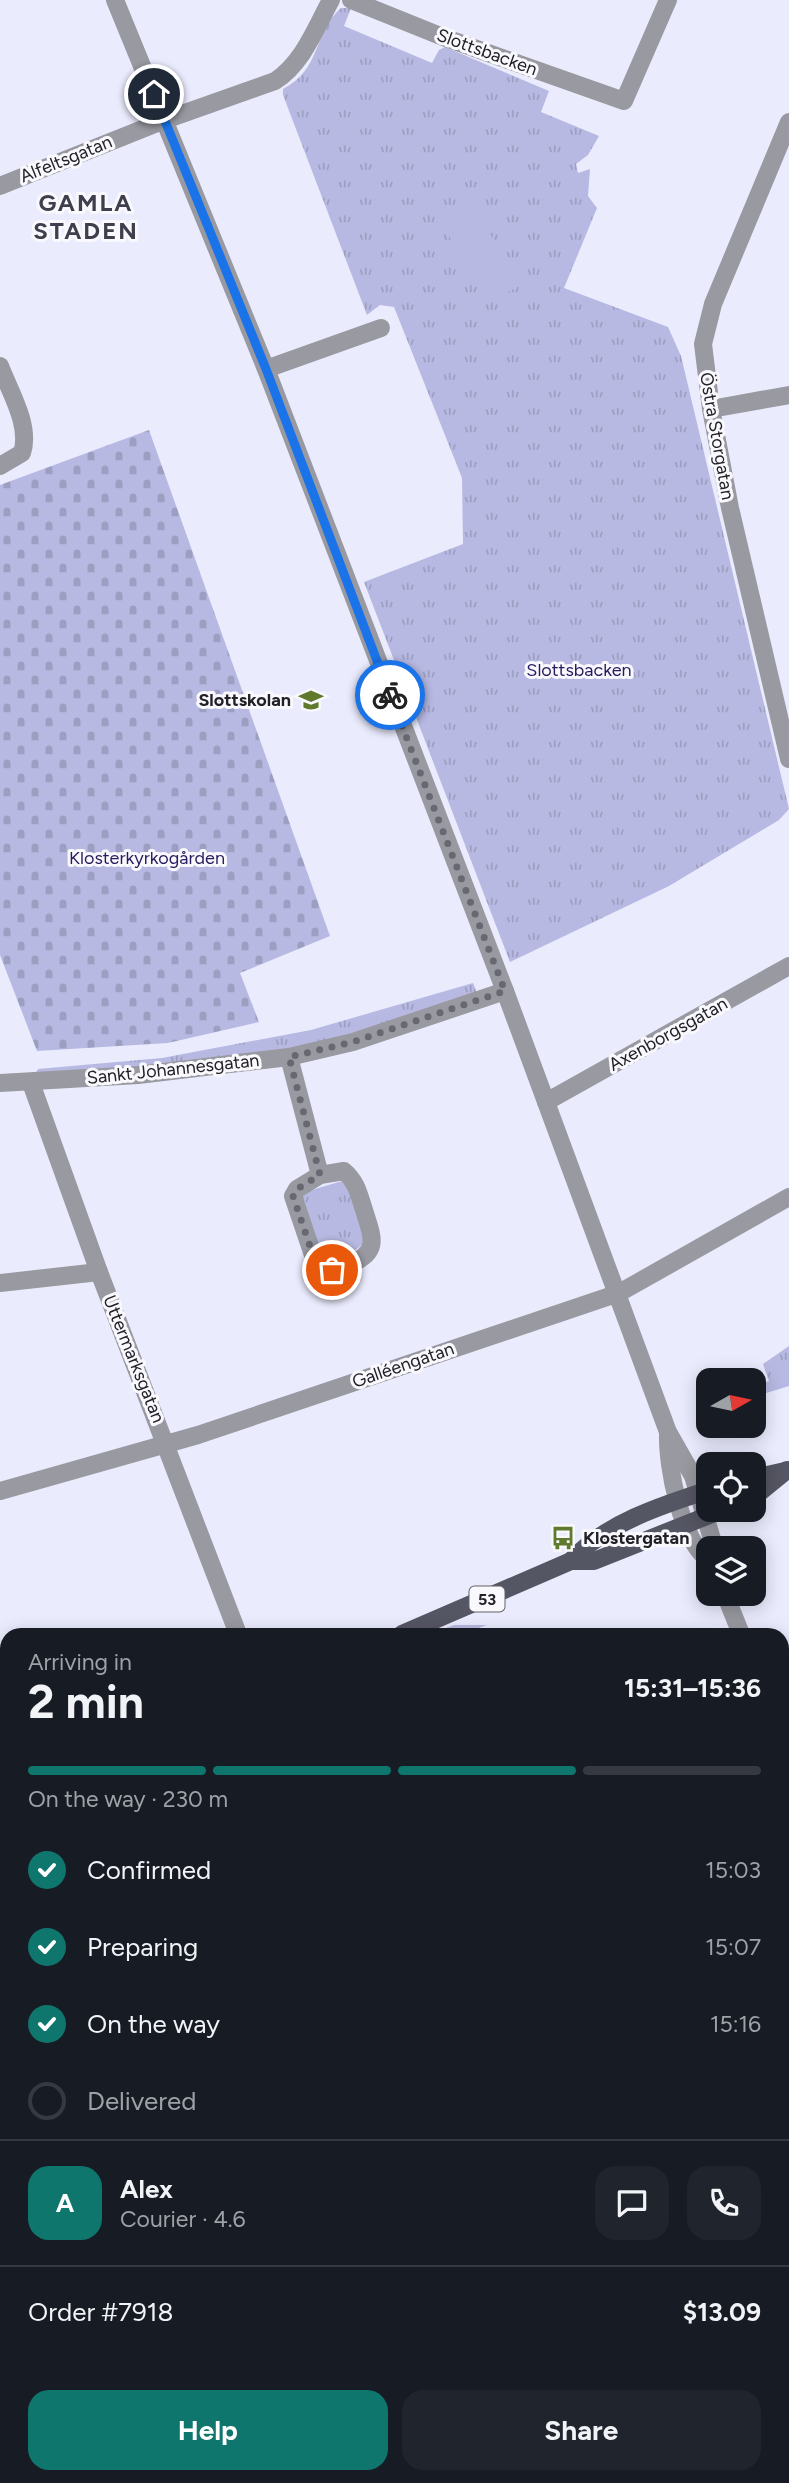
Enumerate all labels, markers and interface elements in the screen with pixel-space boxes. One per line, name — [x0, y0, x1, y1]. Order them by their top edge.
street label: Slottsbacken — [434, 24, 540, 80]
pin — [124, 64, 184, 124]
icon: home — [135, 75, 173, 113]
street label: Alfeltsgatan — [17, 131, 115, 187]
district label: GAMLA STADEN — [33, 188, 139, 245]
street label: Östra Storgatan — [695, 371, 739, 501]
park label: Slottsbacken — [526, 659, 632, 681]
courier — [355, 660, 425, 730]
icon: bike — [371, 676, 409, 714]
school or university icon: Slottskolan — [297, 686, 325, 714]
place label: Slottskolan — [198, 689, 291, 711]
park label: Klosterkyrkogården — [69, 847, 225, 869]
street label: Axenborgsgatan — [605, 992, 731, 1076]
street label: Sankt Johannesgatan — [86, 1049, 260, 1089]
pin — [302, 1240, 362, 1300]
icon: bag — [313, 1251, 351, 1289]
street label: Uttermarksgatan — [98, 1292, 170, 1426]
street label: Galléengatan — [349, 1337, 457, 1393]
north arrow — [696, 1368, 766, 1438]
map controls — [696, 1368, 766, 1606]
button: locate — [696, 1452, 766, 1522]
bus stop icon: Klostergatan — [549, 1524, 577, 1552]
place label: Klostergatan — [583, 1527, 689, 1549]
button: layers — [696, 1536, 766, 1606]
road number: 53 — [470, 1586, 504, 1611]
text: Arriving in — [28, 1648, 132, 1676]
text: 15:31–15:36 — [624, 1672, 761, 1704]
text: 2 min — [28, 1674, 144, 1730]
text: On the way · 230 m — [28, 1785, 228, 1813]
icon: check — [28, 1851, 66, 1889]
text: Confirmed — [87, 1854, 211, 1886]
text: 15:03 — [705, 1856, 761, 1884]
icon: check — [28, 1928, 66, 1966]
text: Preparing — [87, 1931, 198, 1963]
text: 15:07 — [705, 1933, 761, 1961]
icon: check — [28, 2005, 66, 2043]
text: On the way — [87, 2008, 220, 2040]
text: 15:16 — [710, 2010, 761, 2038]
text: Delivered — [87, 2085, 196, 2117]
button: chat — [595, 2166, 669, 2240]
button: phone — [687, 2166, 761, 2240]
text: Alex — [120, 2173, 173, 2205]
text: A — [56, 2187, 74, 2219]
text: Courier · 4.6 — [120, 2205, 246, 2233]
text: Order #7918 — [28, 2296, 173, 2328]
text: $13.09 — [683, 2296, 761, 2328]
button: Help — [28, 2390, 388, 2470]
button: Share — [402, 2390, 761, 2470]

